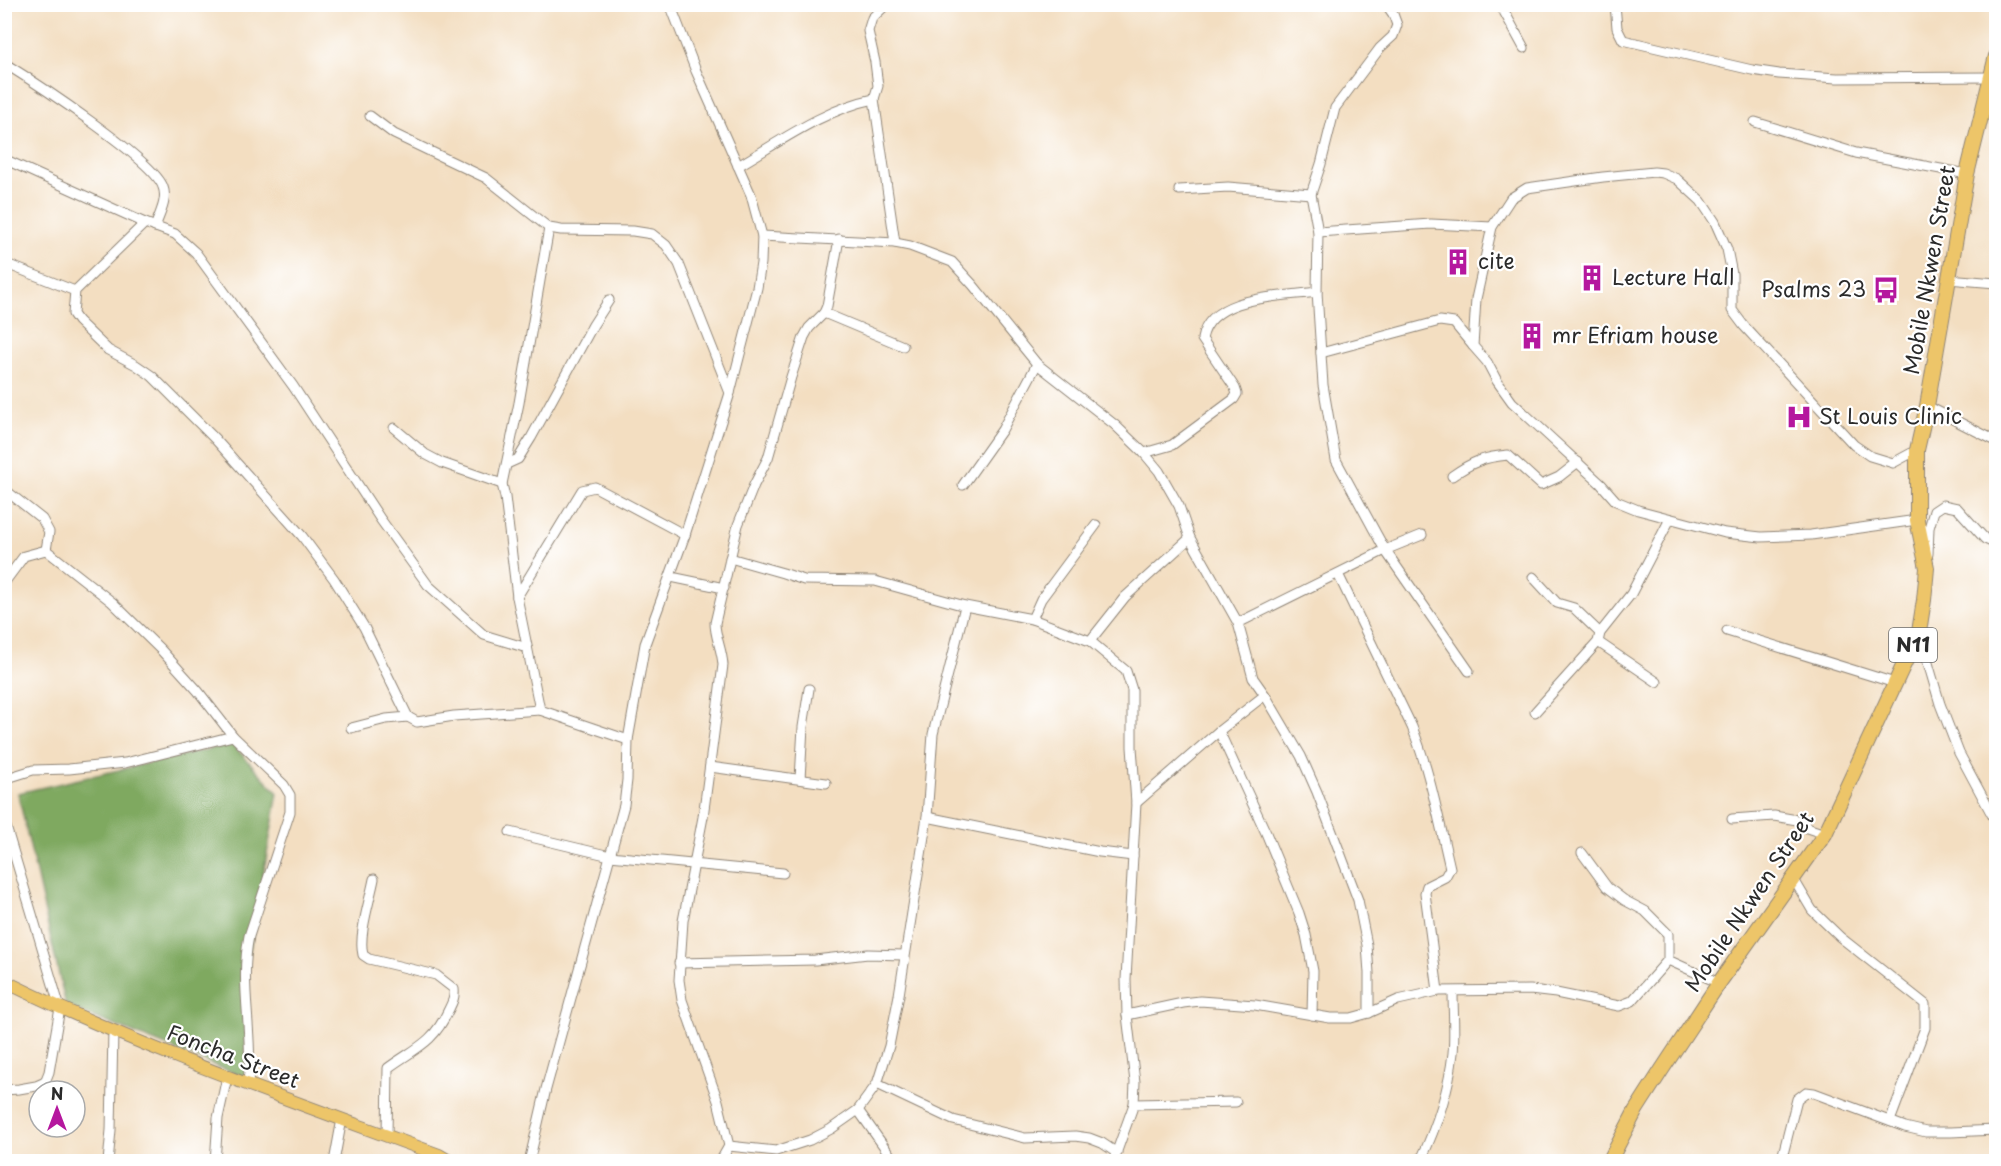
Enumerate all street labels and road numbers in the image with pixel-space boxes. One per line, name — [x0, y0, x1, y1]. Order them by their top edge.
street label: Mobile Nkwen Street — [1894, 163, 1962, 377]
road number: N11 — [1889, 628, 1937, 662]
street label: Mobile Nkwen Street — [1676, 804, 1821, 998]
street label: Foncha Street — [163, 1015, 305, 1095]

